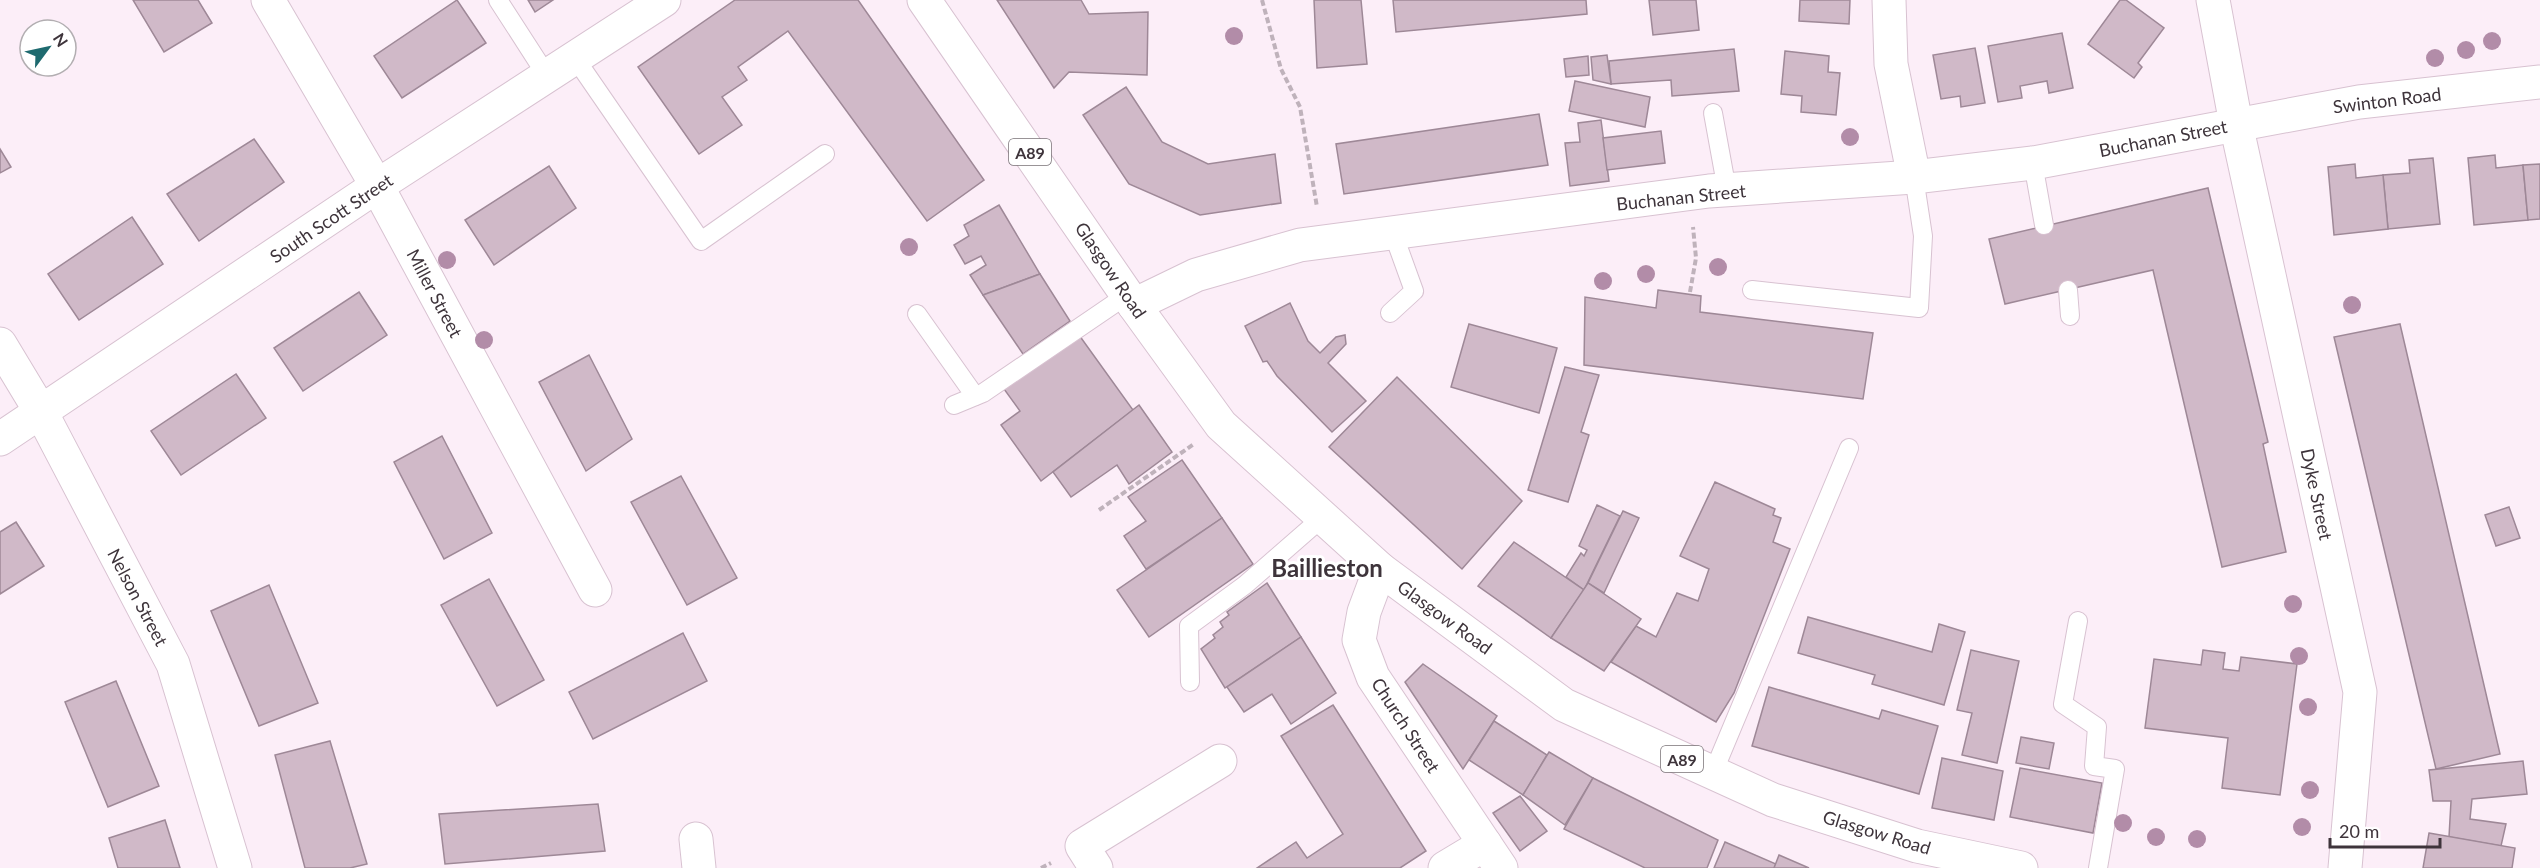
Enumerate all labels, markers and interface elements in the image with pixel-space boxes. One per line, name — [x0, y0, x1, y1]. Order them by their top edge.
north arrow — [18, 18, 78, 78]
text: N — [50, 29, 72, 50]
street label: Swinton Road — [2332, 82, 2442, 118]
street label: Buchanan Street — [2097, 115, 2229, 161]
road number: A89 — [1009, 139, 1051, 165]
street label: South Scott Street — [265, 168, 397, 267]
street label: Buchanan Street — [1615, 179, 1747, 215]
street label: Glasgow Road — [1071, 218, 1151, 322]
street label: Miller Street — [402, 245, 468, 342]
street label: Dyke Street — [2297, 446, 2338, 542]
street label: Nelson Street — [103, 544, 173, 650]
district label: Baillieston — [1271, 553, 1383, 582]
street label: Glasgow Road — [1393, 575, 1497, 659]
street label: Church Street — [1367, 673, 1445, 777]
road number: A89 — [1661, 746, 1703, 772]
street label: Glasgow Road — [1820, 805, 1934, 859]
scale bar — [2330, 811, 2440, 849]
text: 20 m — [2339, 820, 2379, 842]

